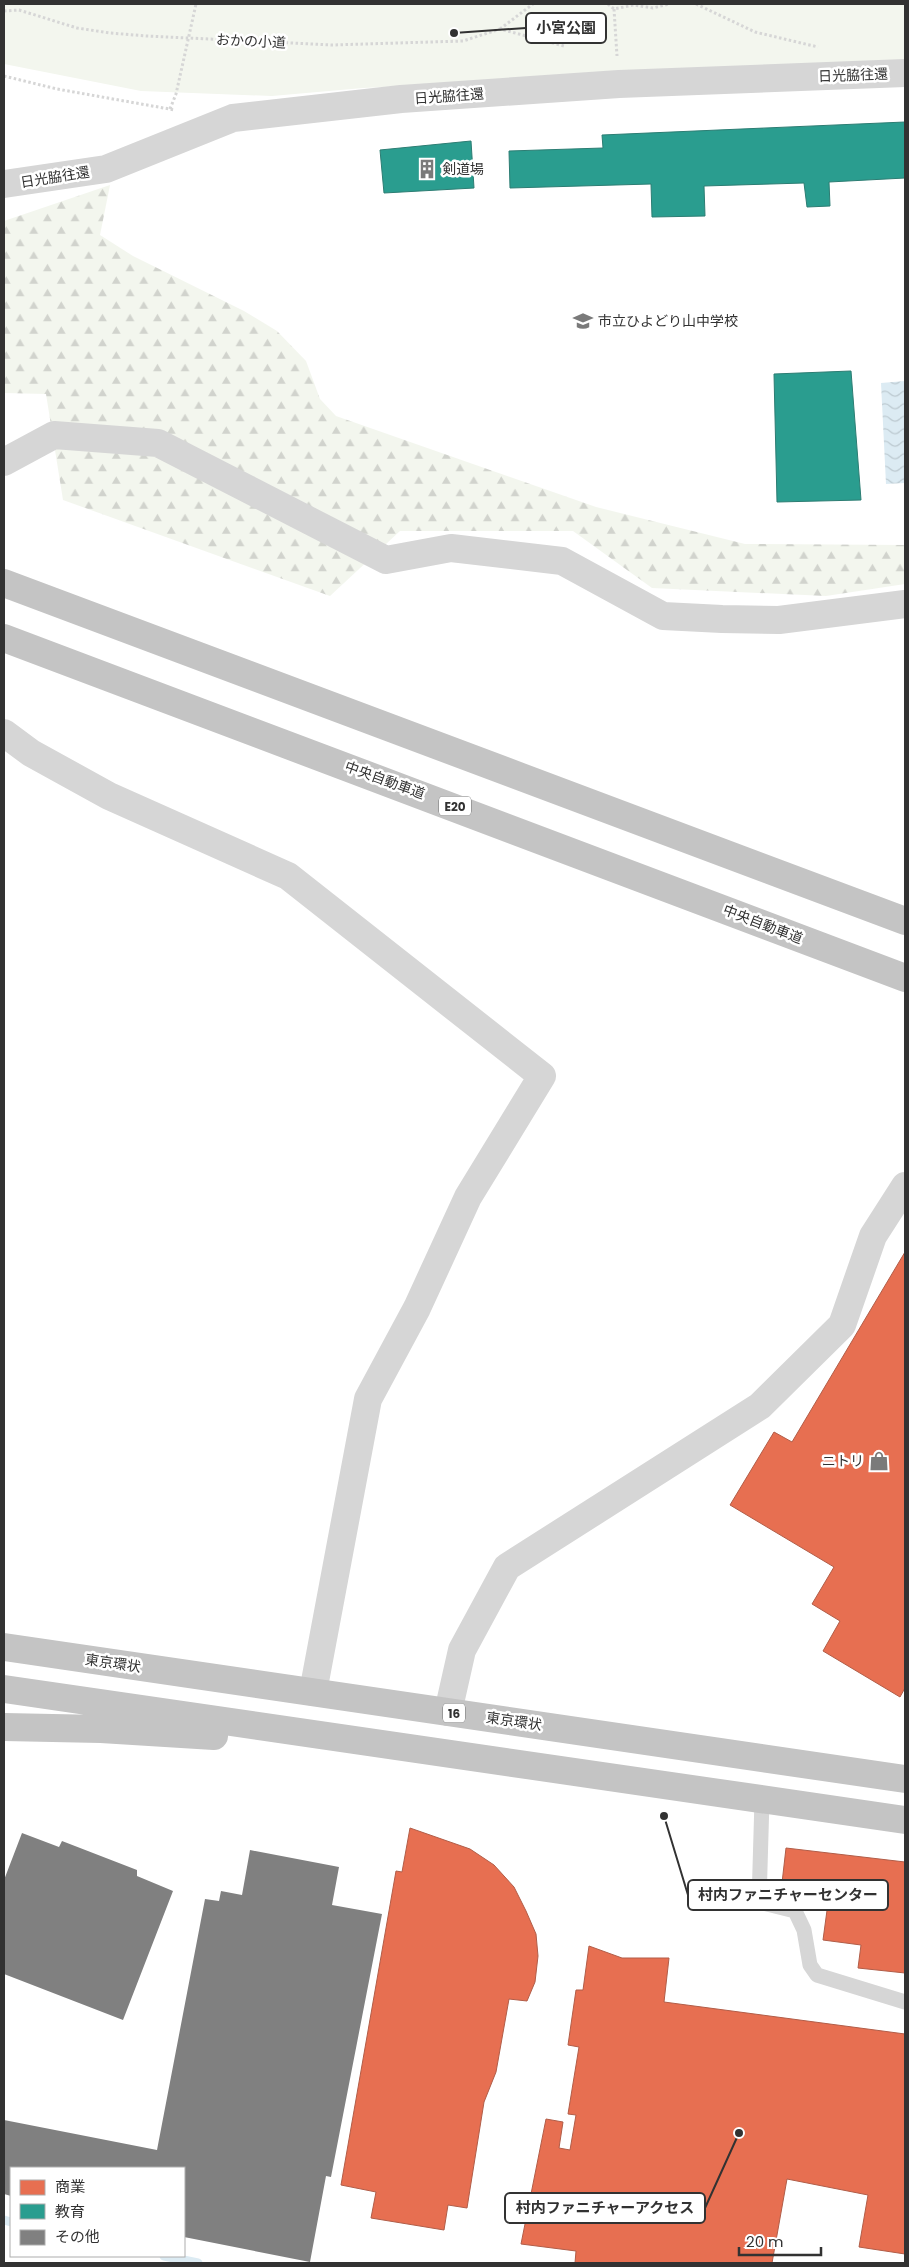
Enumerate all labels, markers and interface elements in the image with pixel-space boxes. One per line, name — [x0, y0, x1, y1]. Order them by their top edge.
callout: 小宮公園 — [526, 13, 606, 43]
text: 小宮公園 — [536, 17, 596, 38]
street label: おかの小道 — [216, 29, 286, 53]
street label: 日光脇往還 — [818, 64, 888, 86]
street label: 日光脇往還 — [413, 84, 485, 108]
building icon: 剣道場 — [416, 158, 438, 180]
place label: 剣道場 — [442, 159, 484, 179]
street label: 日光脇往還 — [19, 162, 91, 192]
school or university icon: 市立ひよどり山中学校 — [572, 310, 594, 332]
place label: 市立ひよどり山中学校 — [598, 311, 738, 331]
street label: 中央自動車道 — [342, 756, 428, 804]
road number: E20 — [439, 796, 471, 816]
street label: 中央自動車道 — [720, 900, 806, 948]
shop icon: ニトリ — [868, 1450, 890, 1472]
place label: ニトリ — [822, 1451, 864, 1471]
street label: 東京環状 — [84, 1649, 142, 1677]
road number: 16 — [443, 1704, 465, 1722]
street label: 東京環状 — [485, 1707, 543, 1735]
callout: 村内ファニチャーセンター — [688, 1880, 888, 1910]
text: 村内ファニチャーセンター — [698, 1884, 878, 1905]
legend — [10, 2167, 185, 2257]
text: 商業 — [55, 2176, 85, 2197]
callout: 村内ファニチャーアクセス — [505, 2193, 705, 2223]
text: 村内ファニチャーアクセス — [516, 2197, 694, 2218]
text: 教育 — [55, 2201, 85, 2222]
scale bar — [739, 2224, 822, 2256]
text: その他 — [55, 2226, 100, 2247]
text: 20 m — [746, 2231, 784, 2252]

